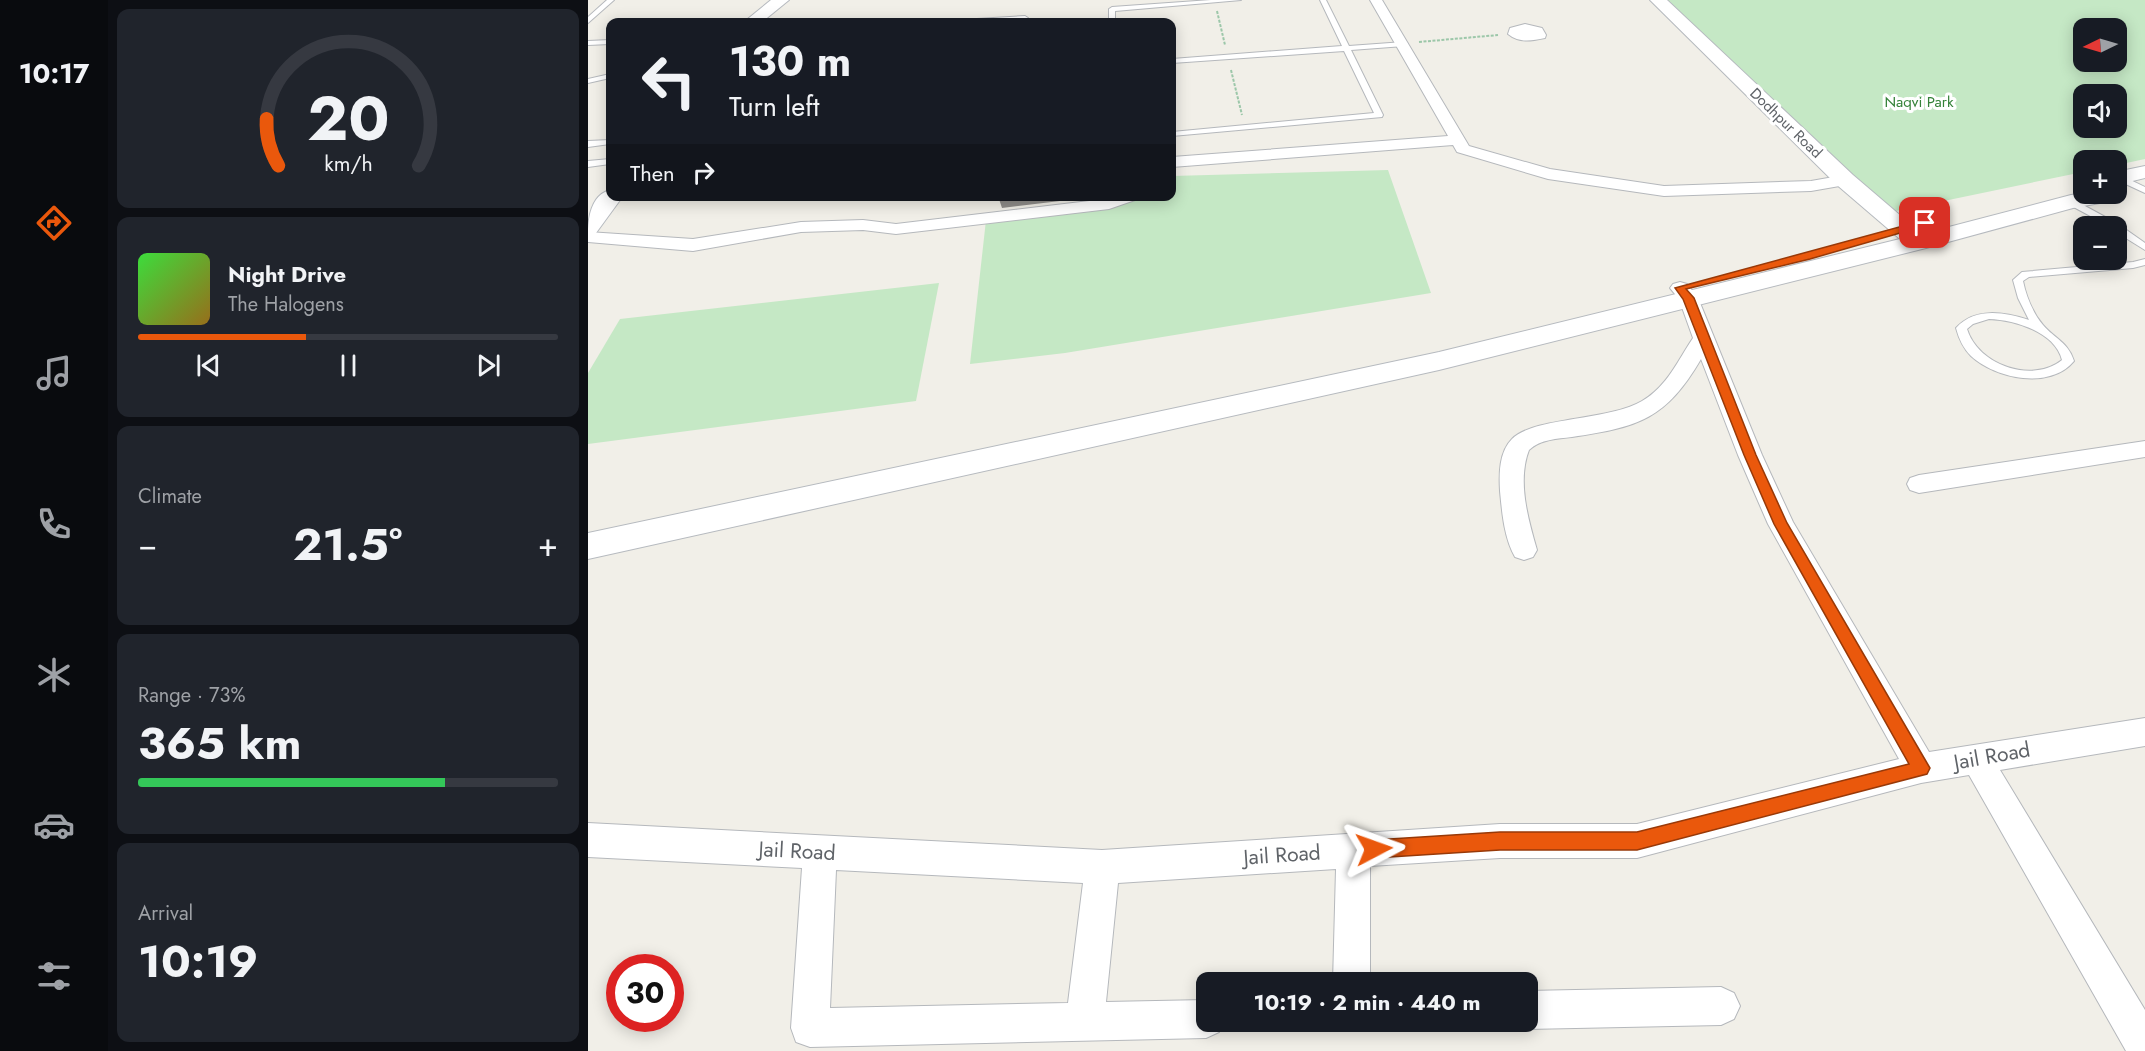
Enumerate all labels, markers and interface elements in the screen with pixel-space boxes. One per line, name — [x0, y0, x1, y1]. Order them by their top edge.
north arrow — [2073, 18, 2127, 72]
map controls — [2073, 18, 2127, 270]
text: 130 m — [729, 31, 851, 92]
icon: left — [630, 42, 708, 120]
text: 10:17 — [19, 54, 89, 93]
text: 20 — [307, 73, 389, 163]
street label: Dodhpur Road — [1745, 83, 1827, 163]
button: sound — [2073, 84, 2127, 138]
text: Turn left — [729, 87, 819, 126]
park label: Naqvi Park — [1884, 91, 1954, 113]
text: km/h — [324, 148, 372, 179]
button: + — [2073, 150, 2127, 204]
icon: right — [687, 156, 720, 189]
text: Then — [630, 157, 675, 189]
pin — [1899, 197, 1950, 248]
icon: directions — [33, 202, 75, 244]
icon: arrive — [1908, 206, 1941, 239]
button: − — [2073, 216, 2127, 270]
text: Night Drive — [228, 258, 346, 290]
text: The Halogens — [228, 290, 344, 319]
icon: previous — [192, 349, 225, 382]
icon: pause — [332, 349, 365, 382]
icon: next — [472, 349, 505, 382]
icon: music — [33, 352, 75, 394]
text: Climate — [138, 482, 202, 511]
icon: phone — [33, 503, 75, 545]
text: 21.5° — [293, 512, 402, 577]
text: − — [138, 521, 157, 568]
text: + — [538, 521, 558, 568]
icon: climate — [33, 654, 75, 696]
text: Range · 73% — [138, 681, 245, 710]
text: 365 km — [138, 711, 301, 776]
street label: Jail Road — [1949, 735, 2033, 778]
icon: car — [33, 804, 75, 846]
position arrow — [1342, 817, 1406, 881]
street label: Jail Road — [755, 834, 836, 868]
street label: Jail Road — [1240, 837, 1321, 873]
text: Arrival — [138, 899, 193, 928]
text: 10:19 — [138, 929, 258, 994]
speed limit sign: 30 — [606, 954, 684, 1032]
icon: filters — [33, 955, 75, 997]
text: 10:19 · 2 min · 440 m — [1253, 986, 1481, 1018]

